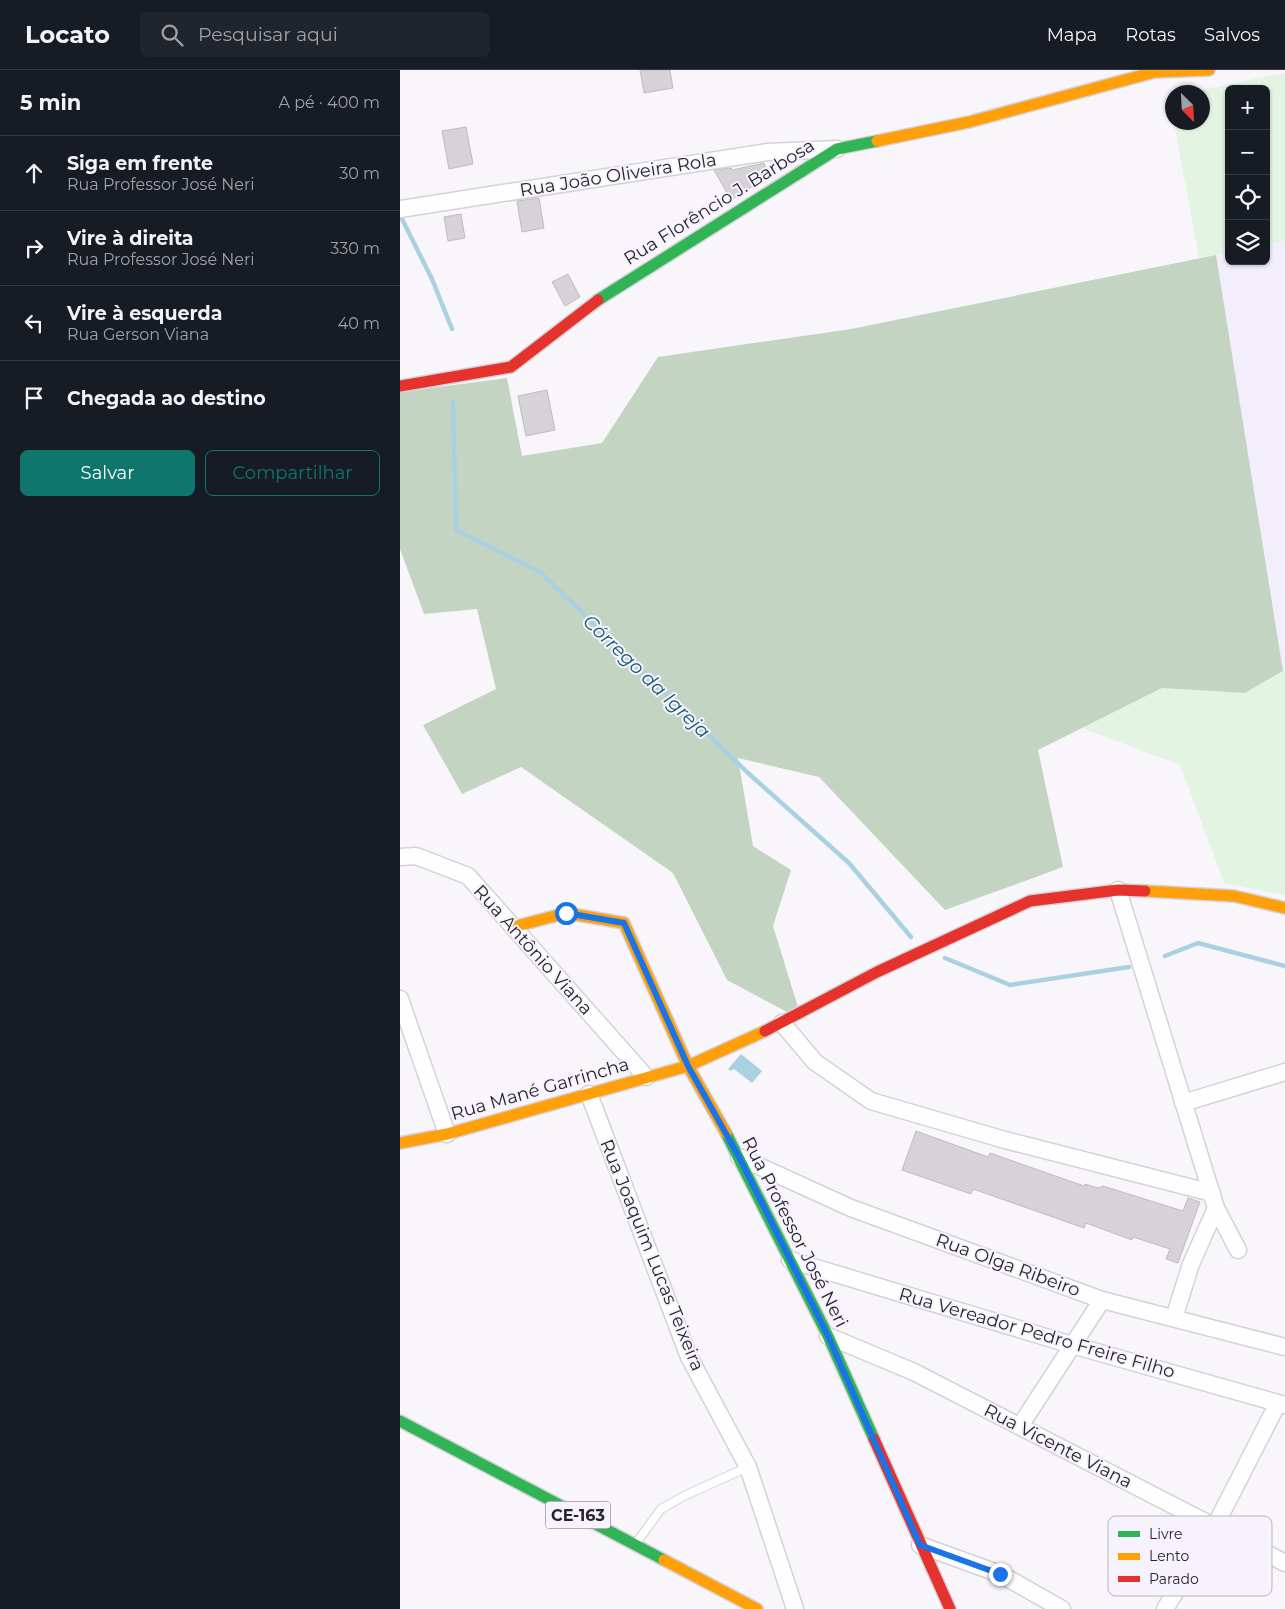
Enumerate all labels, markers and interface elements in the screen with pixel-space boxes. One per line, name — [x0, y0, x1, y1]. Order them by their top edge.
search box — [140, 12, 490, 57]
text: Locato — [25, 20, 110, 49]
icon: search — [158, 21, 186, 49]
text: Pesquisar aqui — [198, 23, 338, 46]
text: Mapa — [1047, 24, 1097, 46]
text: Rotas — [1125, 24, 1176, 46]
text: Salvos — [1204, 24, 1260, 46]
north arrow — [1165, 85, 1210, 130]
map controls — [1225, 85, 1270, 265]
button: + — [1225, 85, 1270, 130]
text: 5 min — [20, 90, 81, 115]
text: A pé · 400 m — [278, 93, 380, 112]
button: − — [1225, 130, 1270, 175]
street label: Rua Florêncio J. Barbosa — [620, 134, 818, 270]
street label: Rua João Oliveira Rola — [518, 149, 718, 201]
text: Siga em frente — [67, 152, 213, 175]
icon: ahead — [20, 159, 48, 187]
text: 30 m — [339, 164, 380, 183]
text: Rua Professor José Neri — [67, 175, 255, 194]
button: locate — [1225, 175, 1270, 220]
button: layers — [1225, 220, 1270, 265]
text: Vire à direita — [67, 227, 194, 250]
icon: right — [20, 234, 48, 262]
text: 330 m — [330, 239, 380, 258]
text: Rua Professor José Neri — [67, 250, 255, 269]
text: Vire à esquerda — [67, 302, 222, 325]
icon: left — [20, 309, 48, 337]
text: 40 m — [338, 314, 380, 333]
text: Rua Gerson Viana — [67, 325, 209, 344]
icon: arrive — [20, 384, 48, 412]
text: Chegada ao destino — [67, 387, 266, 410]
button: Salvar — [20, 450, 195, 496]
button: Compartilhar — [205, 450, 380, 496]
water label: Córrego da Igreja — [578, 610, 715, 743]
street label: Rua Antônio Viana — [469, 880, 597, 1020]
route start — [555, 902, 578, 925]
street label: Rua Mané Garrincha — [448, 1053, 632, 1125]
street label: Rua Professor José Neri — [737, 1133, 853, 1331]
street label: Rua Joaquim Lucas Teixeira — [595, 1136, 709, 1374]
street label: Rua Olga Ribeiro — [933, 1229, 1083, 1301]
street label: Rua Vereador Pedro Freire Filho — [896, 1283, 1178, 1383]
street label: Rua Vicente Viana — [980, 1399, 1136, 1493]
road number: CE-163 — [546, 1502, 610, 1528]
legend — [1108, 1516, 1272, 1596]
text: Livre — [1149, 1525, 1183, 1543]
text: Lento — [1149, 1547, 1189, 1565]
route end — [989, 1563, 1012, 1586]
text: Parado — [1149, 1570, 1199, 1588]

